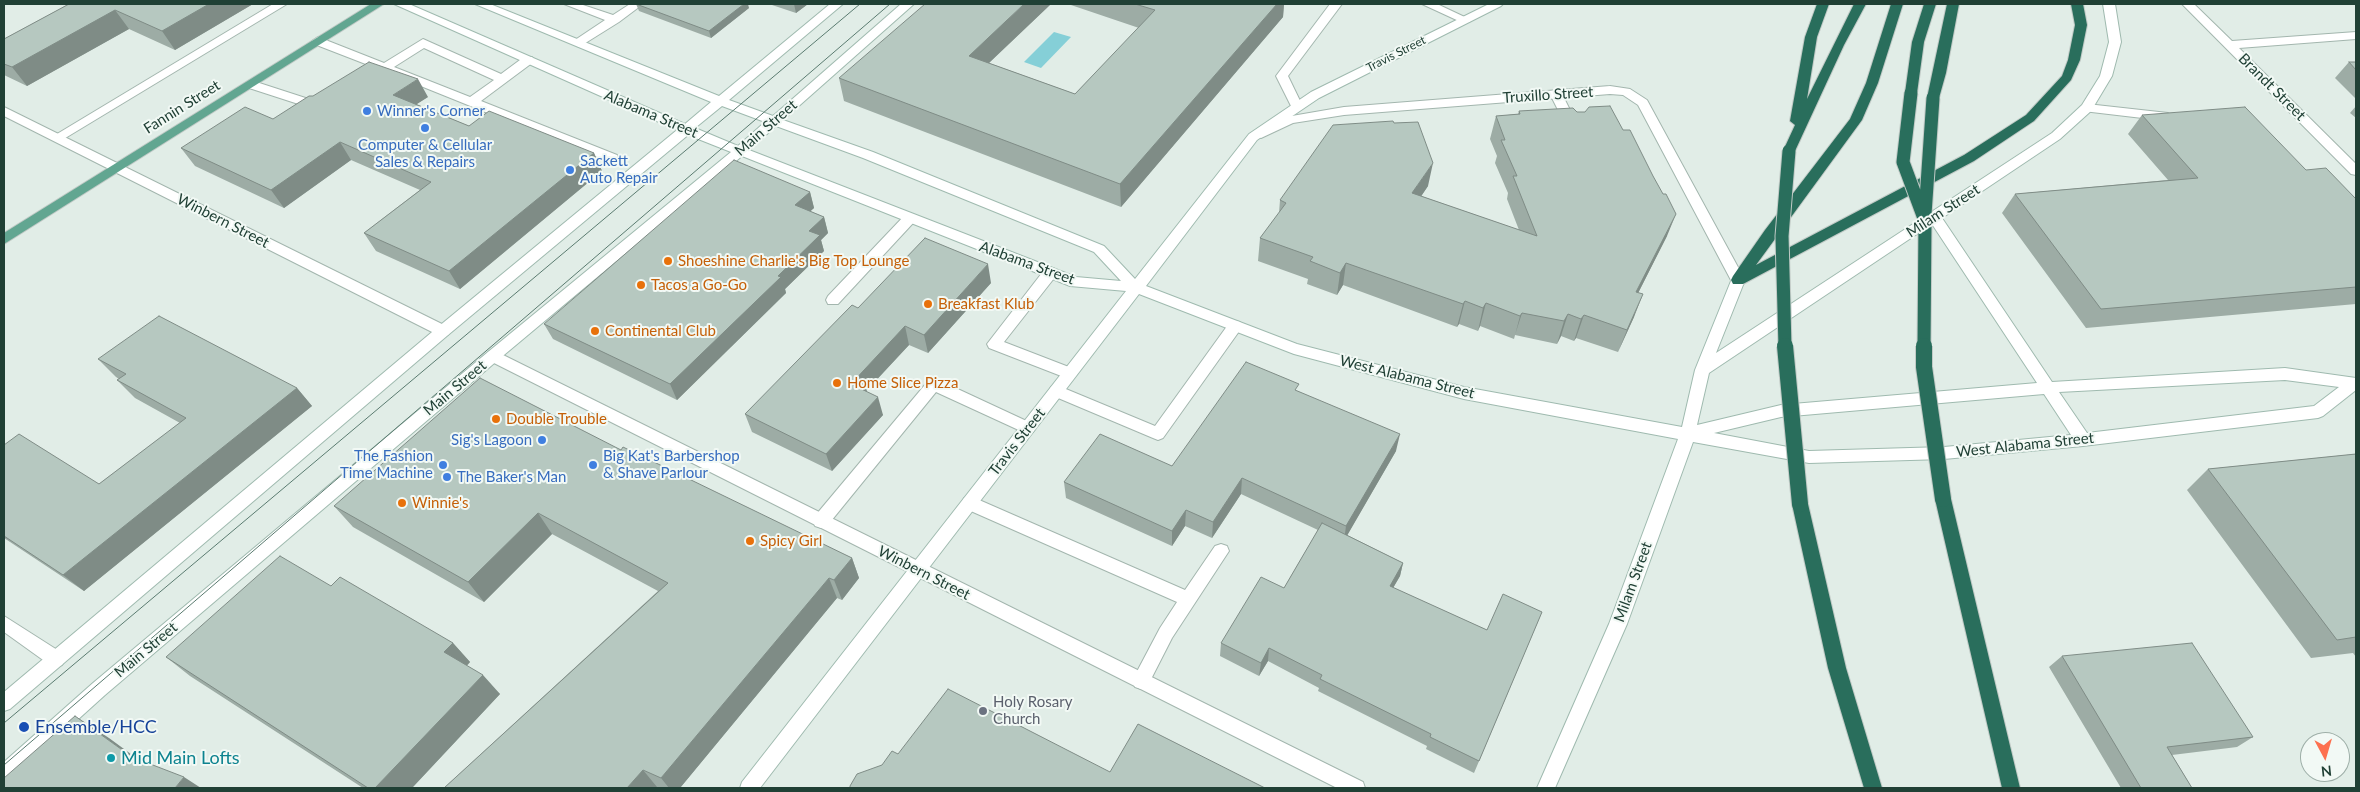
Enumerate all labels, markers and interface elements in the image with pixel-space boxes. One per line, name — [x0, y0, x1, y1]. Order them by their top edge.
street label: Travis Street — [1364, 33, 1428, 75]
street label: Brandt Street — [2235, 50, 2309, 124]
street label: Fannin Street — [140, 76, 224, 138]
street label: Truxillo Street — [1502, 83, 1594, 107]
street label: Alabama Street — [601, 86, 701, 142]
street label: Main Street — [731, 96, 801, 160]
place label: Winner's Corner — [377, 102, 485, 120]
marker: Winner's Corner — [361, 105, 373, 117]
marker: Computer & Cellular Sales & Repairs — [419, 122, 431, 134]
place label: Computer & Cellular Sales & Repairs — [358, 136, 492, 171]
place label: Sackett Auto Repair — [580, 152, 658, 187]
marker: Sackett Auto Repair — [564, 164, 576, 176]
street label: Milam Street — [1903, 181, 1983, 241]
street label: Winbern Street — [174, 190, 272, 252]
street label: Alabama Street — [977, 237, 1077, 289]
place label: Shoeshine Charlie's Big Top Lounge — [678, 252, 909, 270]
marker: Shoeshine Charlie's Big Top Lounge — [662, 255, 674, 267]
place label: Tacos a Go-Go — [651, 276, 747, 294]
marker: Tacos a Go-Go — [635, 279, 647, 291]
place label: Breakfast Klub — [938, 295, 1034, 313]
marker: Breakfast Klub — [922, 298, 934, 310]
place label: Continental Club — [605, 322, 716, 340]
marker: Continental Club — [589, 325, 601, 337]
street label: West Alabama Street — [1338, 352, 1476, 402]
street label: Main Street — [420, 357, 490, 419]
place label: Home Slice Pizza — [847, 374, 958, 392]
marker: Home Slice Pizza — [831, 377, 843, 389]
street label: Travis Street — [985, 405, 1049, 479]
place label: Double Trouble — [506, 410, 607, 428]
marker: Double Trouble — [490, 413, 502, 425]
street label: West Alabama Street — [1955, 429, 2095, 461]
place label: Sig's Lagoon — [451, 431, 532, 449]
marker: Sig's Lagoon — [536, 434, 548, 446]
place label: The Fashion Time Machine — [340, 447, 433, 482]
place label: Big Kat's Barbershop & Shave Parlour — [603, 447, 740, 482]
marker: The Fashion Time Machine — [437, 459, 449, 471]
marker: Big Kat's Barbershop & Shave Parlour — [587, 459, 599, 471]
place label: The Baker's Man — [457, 468, 566, 486]
marker: The Baker's Man — [441, 471, 453, 483]
place label: Winnie's — [412, 494, 469, 512]
marker: Winnie's — [396, 497, 408, 509]
place label: Spicy Girl — [760, 532, 822, 550]
marker: Spicy Girl — [744, 535, 756, 547]
street label: Milam Street — [1610, 539, 1656, 625]
street label: Winbern Street — [875, 542, 973, 604]
street label: Main Street — [111, 619, 181, 681]
place label: Holy Rosary Church — [993, 693, 1072, 728]
marker: Holy Rosary Church — [977, 705, 989, 717]
place label: Ensemble/HCC — [35, 716, 157, 738]
marker: Ensemble/HCC — [17, 720, 31, 734]
north arrow — [2300, 732, 2350, 782]
place label: Mid Main Lofts — [121, 747, 240, 769]
marker: Mid Main Lofts — [105, 752, 117, 764]
text: N — [2320, 762, 2333, 780]

